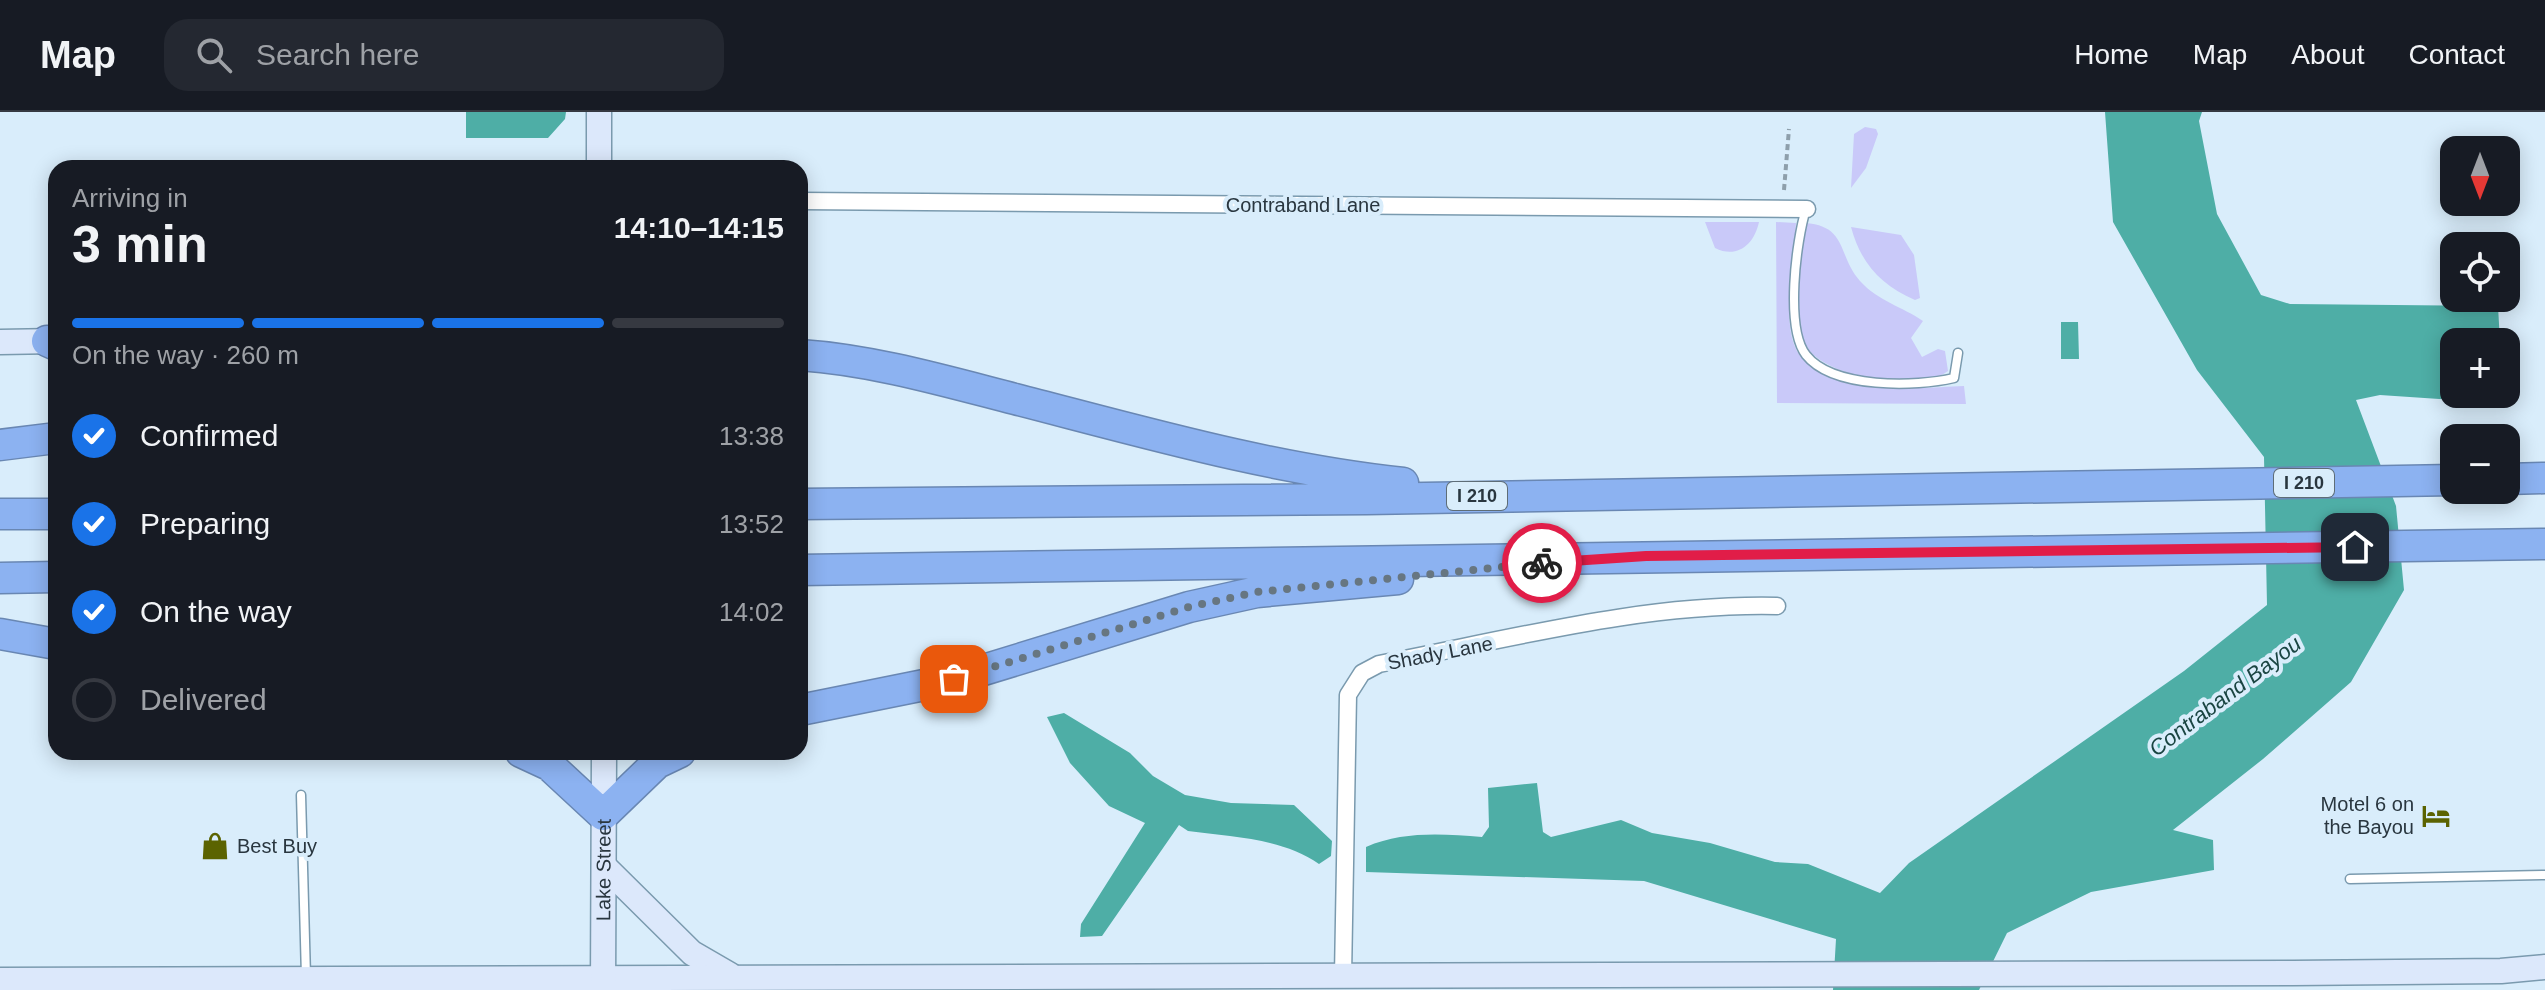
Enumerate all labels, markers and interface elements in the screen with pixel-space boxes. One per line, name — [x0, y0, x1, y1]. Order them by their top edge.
search box — [164, 19, 724, 91]
icon: search — [192, 33, 236, 77]
text: Map — [40, 34, 116, 76]
text: Search here — [256, 38, 419, 71]
text: Home — [2074, 39, 2149, 70]
text: Map — [2193, 39, 2247, 70]
text: About — [2291, 39, 2365, 70]
text: Contact — [2409, 39, 2505, 70]
north arrow — [2440, 136, 2520, 216]
map controls — [2440, 136, 2520, 504]
text: Arriving in — [72, 183, 188, 213]
street label: Contraband Lane — [1226, 194, 1380, 216]
text: 14:10–14:15 — [614, 211, 784, 244]
text: 3 min — [72, 215, 208, 273]
button: locate — [2440, 232, 2520, 312]
button: + — [2440, 328, 2520, 408]
text: On the way · 260 m — [72, 340, 299, 370]
icon: check — [72, 414, 116, 458]
text: Confirmed — [140, 419, 278, 452]
text: 13:38 — [719, 421, 784, 451]
button: − — [2440, 424, 2520, 504]
road number: I 210 — [2274, 469, 2334, 497]
road number: I 210 — [1447, 482, 1507, 510]
icon: check — [72, 502, 116, 546]
text: Preparing — [140, 507, 270, 540]
text: 13:52 — [719, 509, 784, 539]
pin — [2321, 513, 2389, 581]
courier — [1502, 523, 1582, 603]
icon: home — [2333, 525, 2377, 569]
icon: bike — [1520, 541, 1564, 585]
icon: check — [72, 590, 116, 634]
text: On the way — [140, 595, 292, 628]
text: 14:02 — [719, 597, 784, 627]
water label: Contraband Bayou — [2144, 631, 2306, 761]
street label: Shady Lane — [1385, 632, 1495, 674]
pin — [920, 645, 988, 713]
icon: bag — [932, 657, 976, 701]
text: Delivered — [140, 683, 267, 716]
place label: Motel 6 on the Bayou — [2321, 793, 2414, 838]
hotel icon: Motel 6 on the Bayou — [2421, 801, 2451, 831]
street label: Lake Street — [592, 818, 615, 921]
shop icon: Best Buy — [200, 831, 230, 861]
place label: Best Buy — [237, 835, 317, 857]

